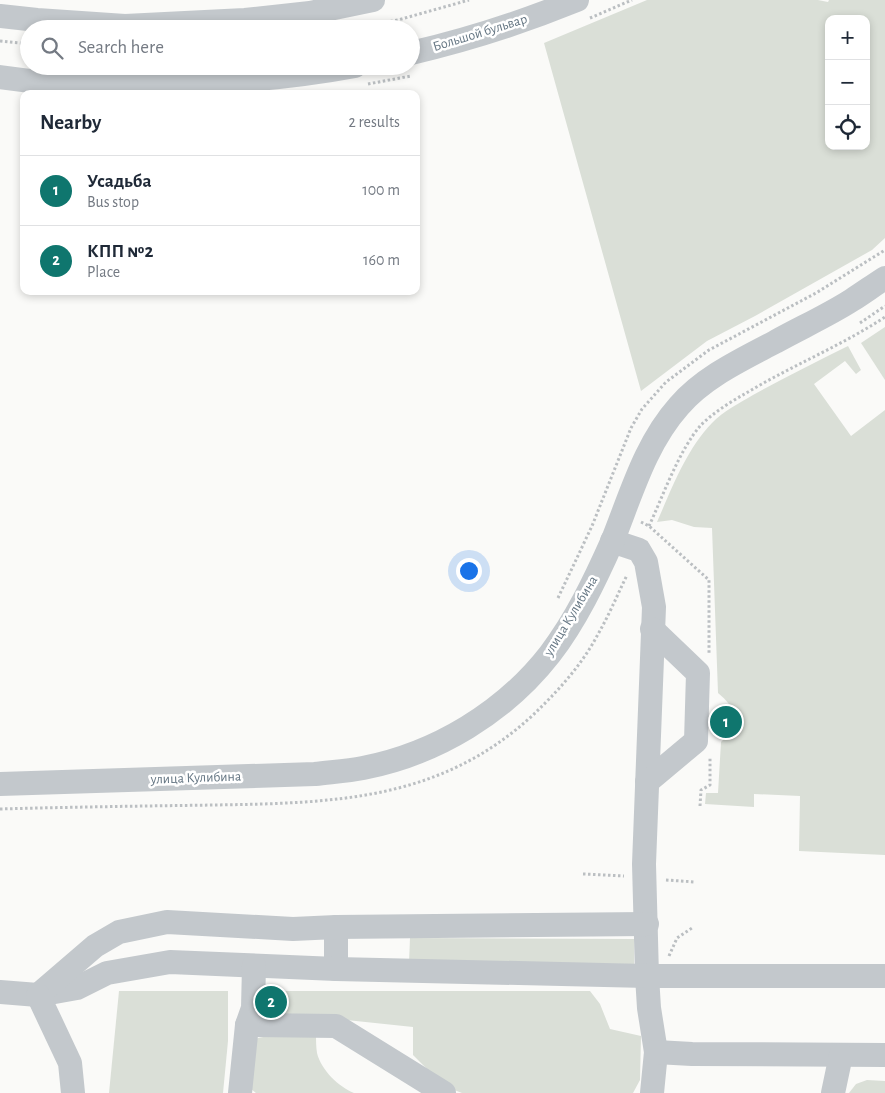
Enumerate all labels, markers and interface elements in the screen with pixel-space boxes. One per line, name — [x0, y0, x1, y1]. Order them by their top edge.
street label: Большой бульвар — [431, 12, 529, 54]
map controls — [825, 15, 870, 150]
button: + — [825, 15, 870, 60]
search box — [20, 20, 420, 75]
icon: search — [38, 34, 66, 62]
text: Search here — [78, 38, 164, 57]
button: − — [825, 60, 870, 105]
button: locate — [825, 105, 870, 150]
text: Nearby — [40, 112, 101, 133]
text: 2 results — [348, 114, 400, 130]
text: Усадьба — [87, 172, 152, 191]
text: 1 — [53, 182, 59, 198]
text: 100 m — [362, 182, 400, 198]
text: Bus stop — [87, 194, 139, 210]
text: КПП №2 — [87, 242, 153, 261]
text: 2 — [52, 252, 60, 268]
text: 160 m — [363, 252, 400, 268]
text: Place — [87, 264, 120, 280]
your location — [456, 558, 482, 584]
street label: улица Кулибина — [541, 573, 601, 659]
pin: 1 — [710, 703, 742, 741]
street label: улица Кулибина — [149, 769, 242, 787]
pin: 2 — [255, 983, 287, 1021]

